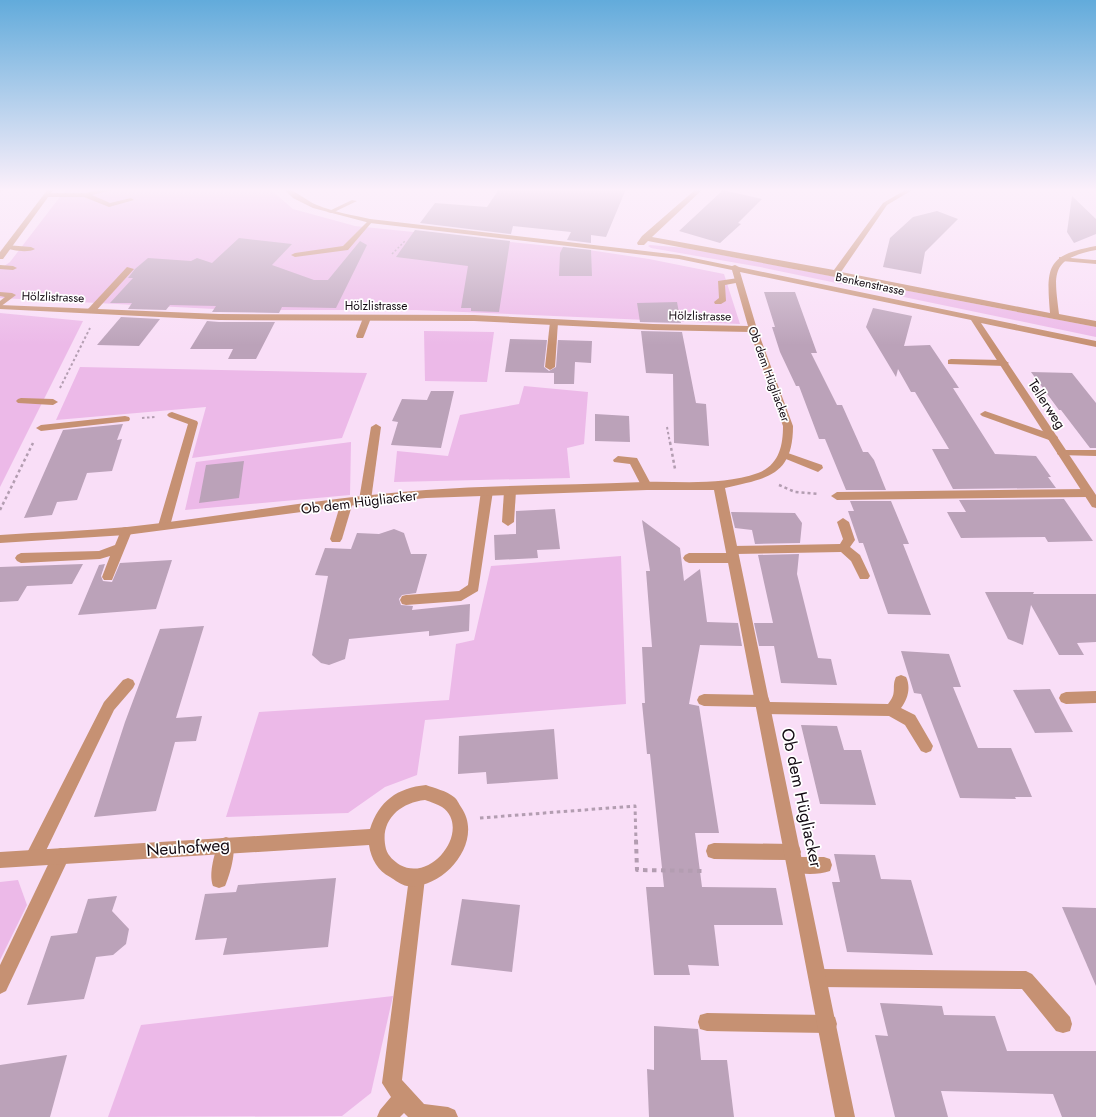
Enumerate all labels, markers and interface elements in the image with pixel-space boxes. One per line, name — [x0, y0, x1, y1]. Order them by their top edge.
street label: Benkenstrasse — [834, 268, 906, 300]
street label: Hölzlistrasse — [21, 287, 85, 307]
street label: Hölzlistrasse — [345, 297, 407, 315]
street label: Hölzlistrasse — [668, 306, 732, 326]
street label: Ob dem Hügliacker — [743, 324, 795, 425]
street label: Tellerweg — [1023, 375, 1071, 433]
street label: Ob dem Hügliacker — [300, 485, 419, 519]
street label: Ob dem Hügliacker — [775, 726, 829, 870]
street label: Neuhofweg — [145, 832, 231, 862]

